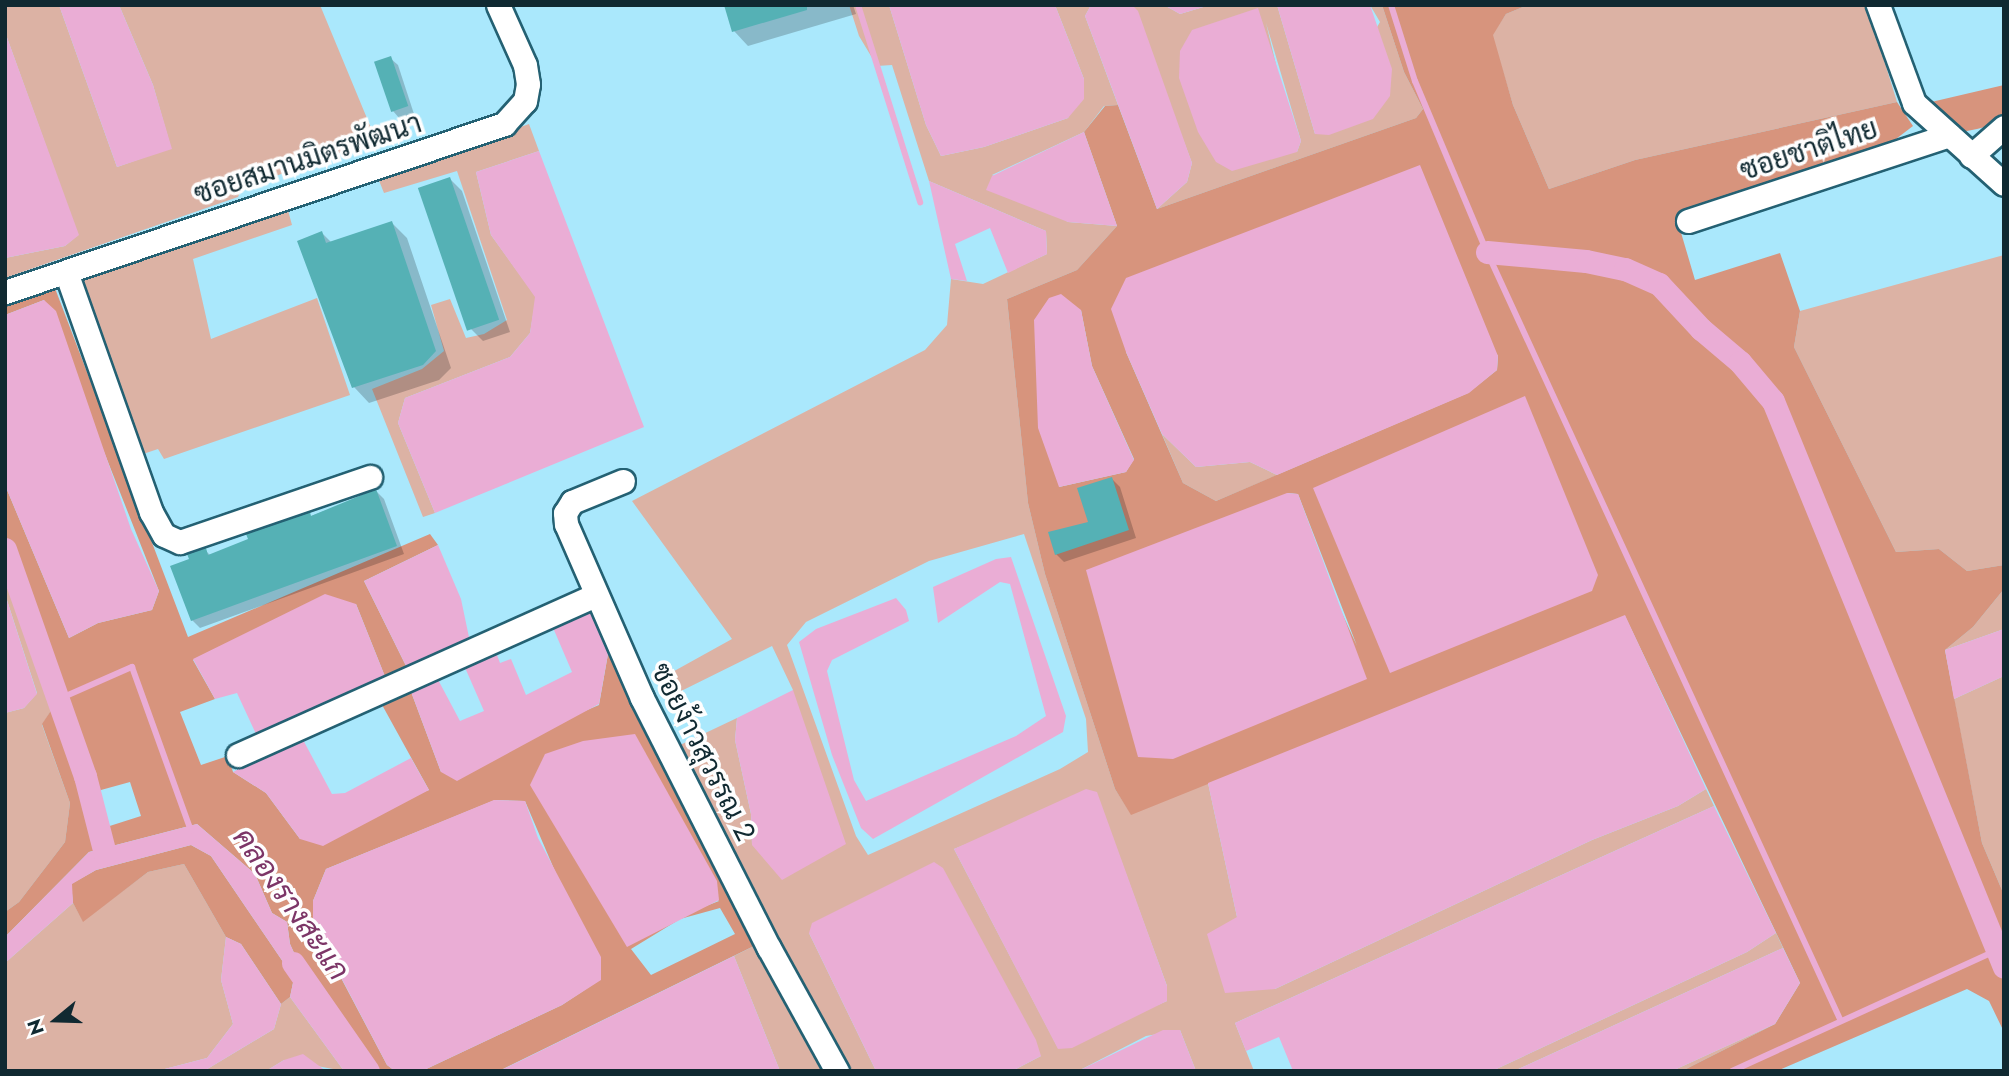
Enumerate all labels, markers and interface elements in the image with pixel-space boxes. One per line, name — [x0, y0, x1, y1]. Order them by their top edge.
street label: ซอยสมานมิตรพัฒนา — [190, 106, 426, 212]
street label: ซอยชาติไทย — [1736, 112, 1882, 188]
street label: ซอยง้าวสุวรรณ 2 — [644, 657, 762, 847]
water label: คลองรางสะแก — [225, 821, 357, 987]
north arrow — [21, 985, 91, 1055]
text: N — [20, 1015, 51, 1039]

